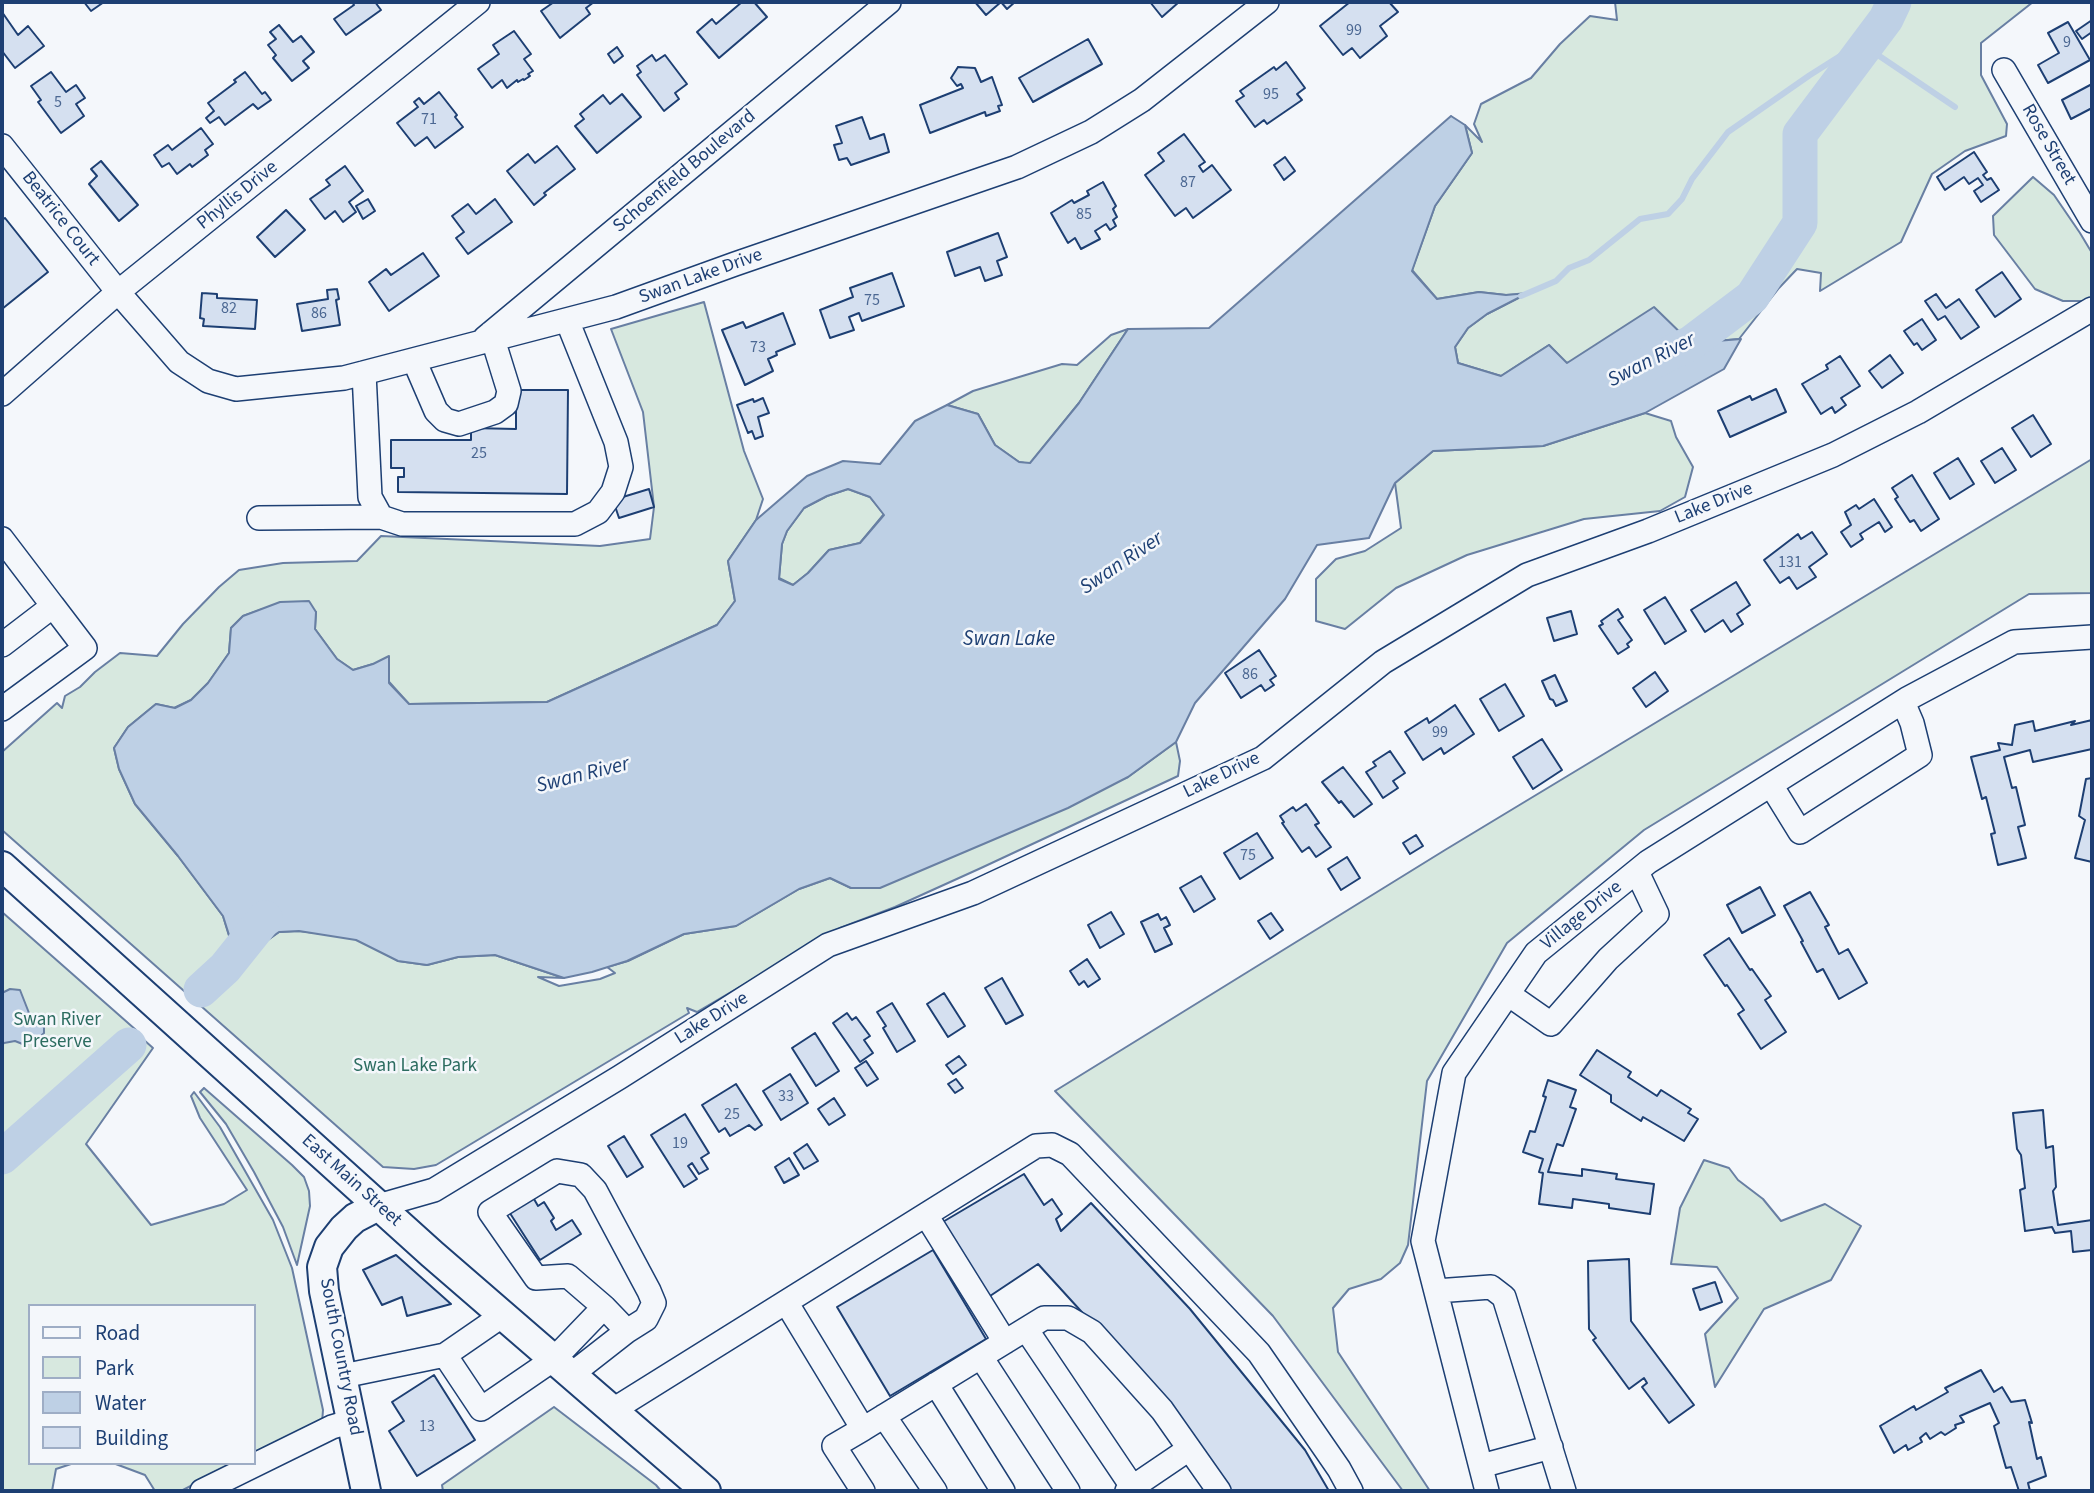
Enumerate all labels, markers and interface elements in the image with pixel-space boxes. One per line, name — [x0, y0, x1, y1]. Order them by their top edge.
house number: 99 — [1346, 21, 1362, 41]
house number: 9 — [2063, 33, 2071, 53]
house number: 95 — [1263, 85, 1279, 105]
house number: 5 — [54, 93, 62, 113]
street label: Rose Street — [2016, 100, 2080, 190]
street label: Schoenfield Boulevard — [609, 106, 761, 238]
house number: 71 — [421, 110, 437, 130]
street label: Phyllis Drive — [193, 157, 283, 235]
street label: Beatrice Court — [16, 167, 104, 271]
house number: 87 — [1180, 173, 1196, 193]
house number: 85 — [1076, 205, 1092, 225]
street label: Swan Lake Drive — [636, 244, 766, 310]
house number: 75 — [864, 291, 880, 311]
house number: 82 — [221, 299, 237, 319]
house number: 86 — [311, 304, 327, 324]
water label: Swan River — [1604, 328, 1700, 394]
house number: 73 — [750, 338, 766, 358]
house number: 25 — [471, 444, 487, 464]
street label: Lake Drive — [1672, 478, 1756, 530]
water label: Swan River — [1076, 527, 1168, 601]
house number: 131 — [1778, 553, 1802, 573]
water label: Swan Lake — [963, 627, 1055, 653]
house number: 86 — [1242, 665, 1258, 685]
house number: 99 — [1432, 723, 1448, 743]
street label: Lake Drive — [1180, 748, 1264, 804]
water label: Swan River — [534, 752, 632, 800]
house number: 75 — [1240, 846, 1256, 866]
street label: Village Drive — [1537, 876, 1627, 956]
street label: Lake Drive — [671, 988, 753, 1050]
park label: Swan River Preserve — [13, 1010, 101, 1054]
park label: Swan Lake Park — [353, 1056, 477, 1078]
house number: 33 — [778, 1087, 794, 1107]
house number: 25 — [724, 1105, 740, 1125]
street label: East Main Street — [296, 1130, 406, 1232]
house number: 19 — [672, 1134, 688, 1154]
street label: South Country Road — [314, 1276, 366, 1438]
legend — [28, 1304, 256, 1465]
text: Road — [95, 1318, 140, 1348]
text: Park — [95, 1353, 134, 1383]
text: Water — [95, 1388, 146, 1418]
house number: 13 — [419, 1417, 435, 1437]
text: Building — [95, 1423, 168, 1453]

